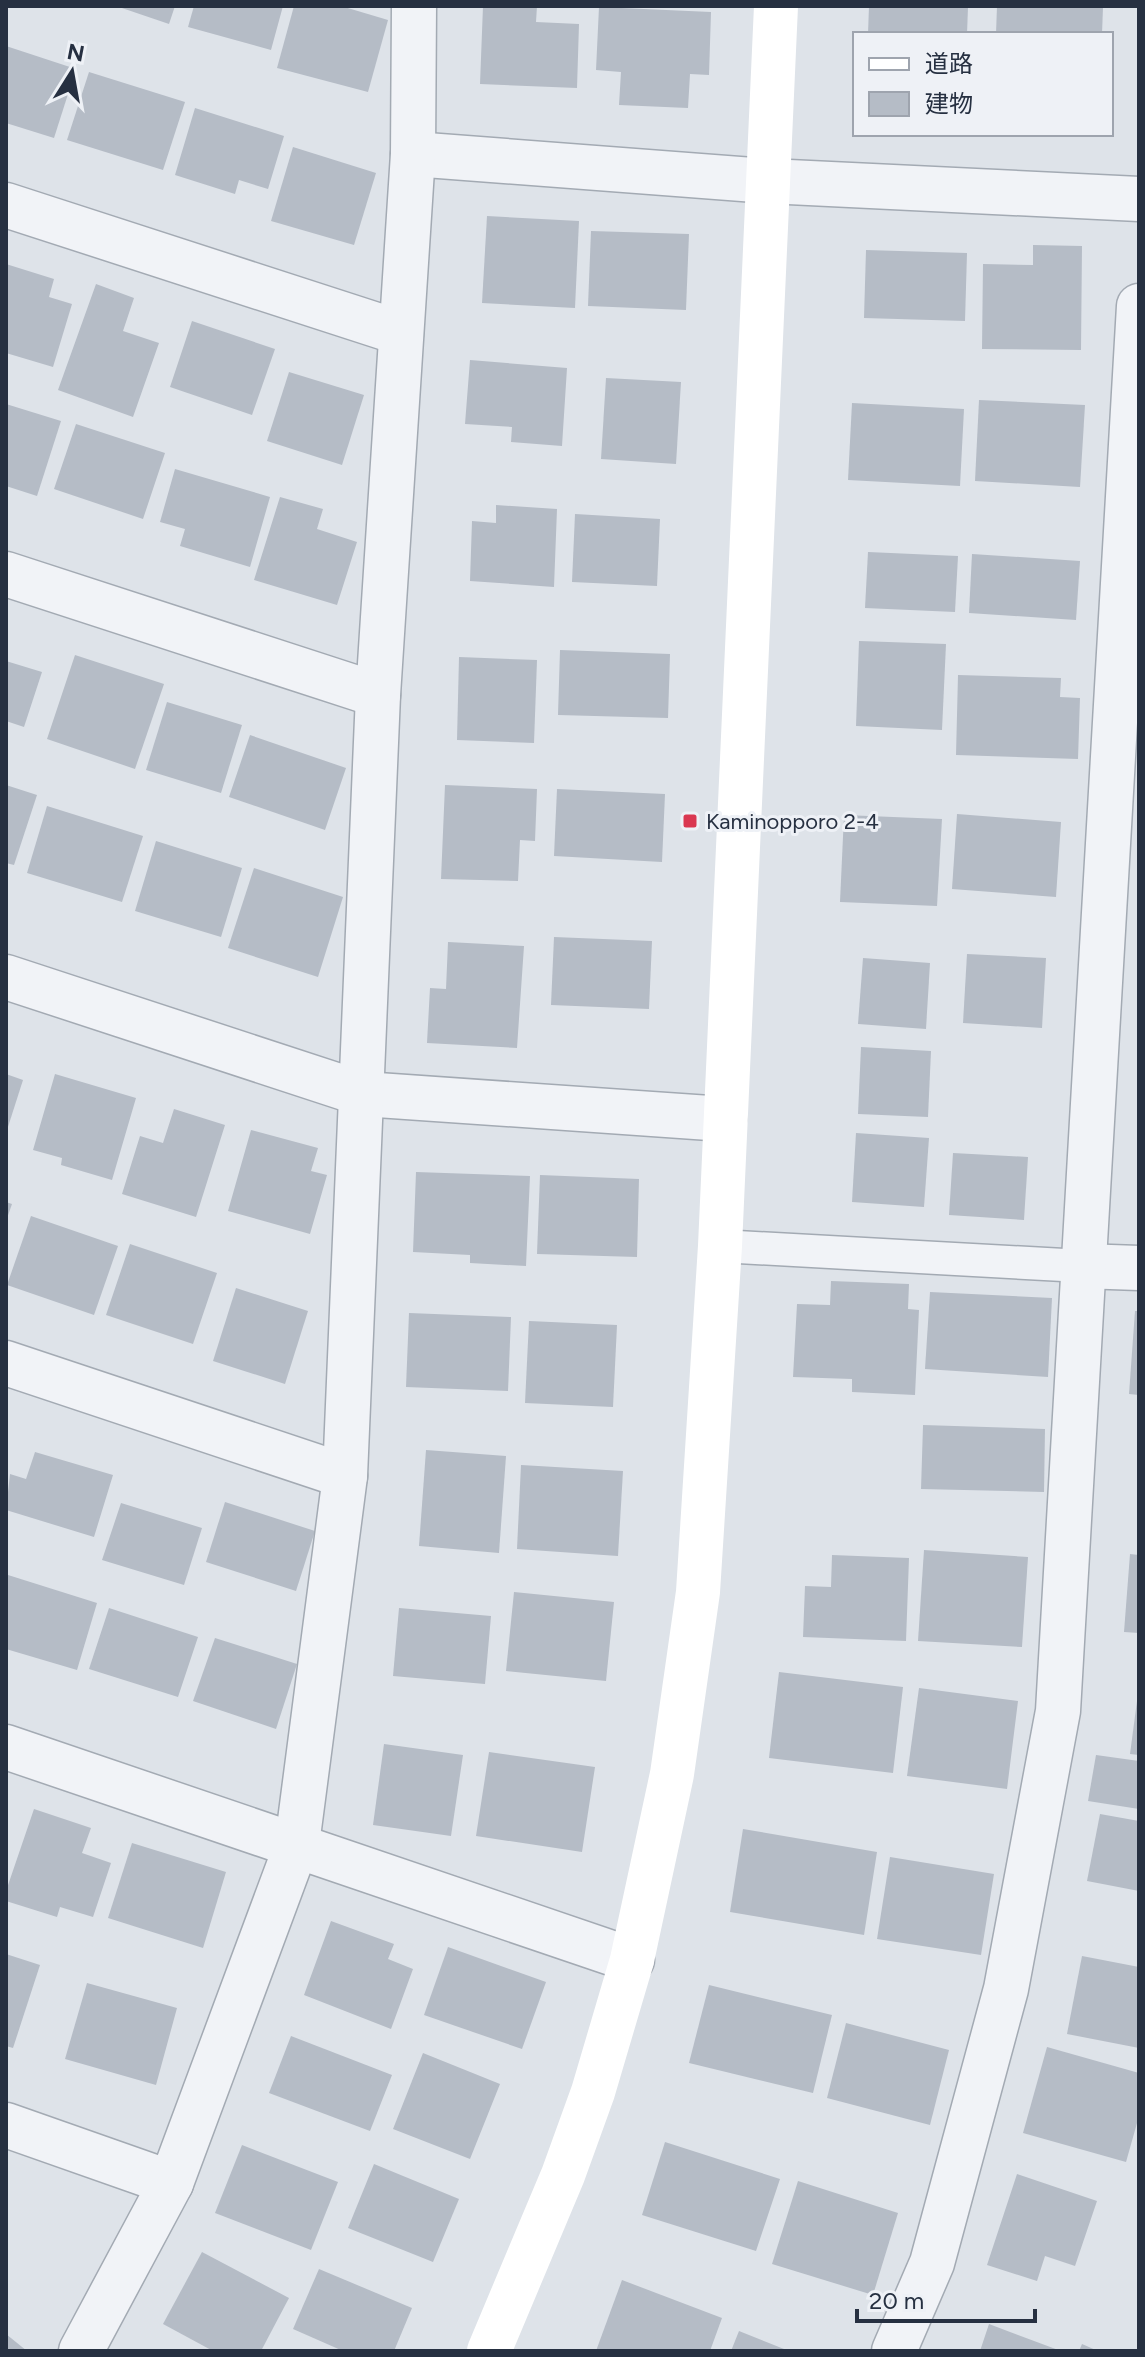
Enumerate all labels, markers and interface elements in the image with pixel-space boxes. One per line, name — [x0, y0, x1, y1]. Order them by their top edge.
north arrow — [32, 32, 112, 112]
legend — [853, 32, 1113, 136]
text: N — [65, 38, 87, 68]
text: 道路 — [925, 49, 973, 78]
text: 建物 — [925, 89, 973, 118]
place label: Kaminopporo 2-4 — [706, 808, 879, 835]
marker: Kaminopporo 2-4 — [681, 812, 699, 830]
scale bar — [857, 2273, 1035, 2323]
text: 20 m — [869, 2286, 924, 2315]

